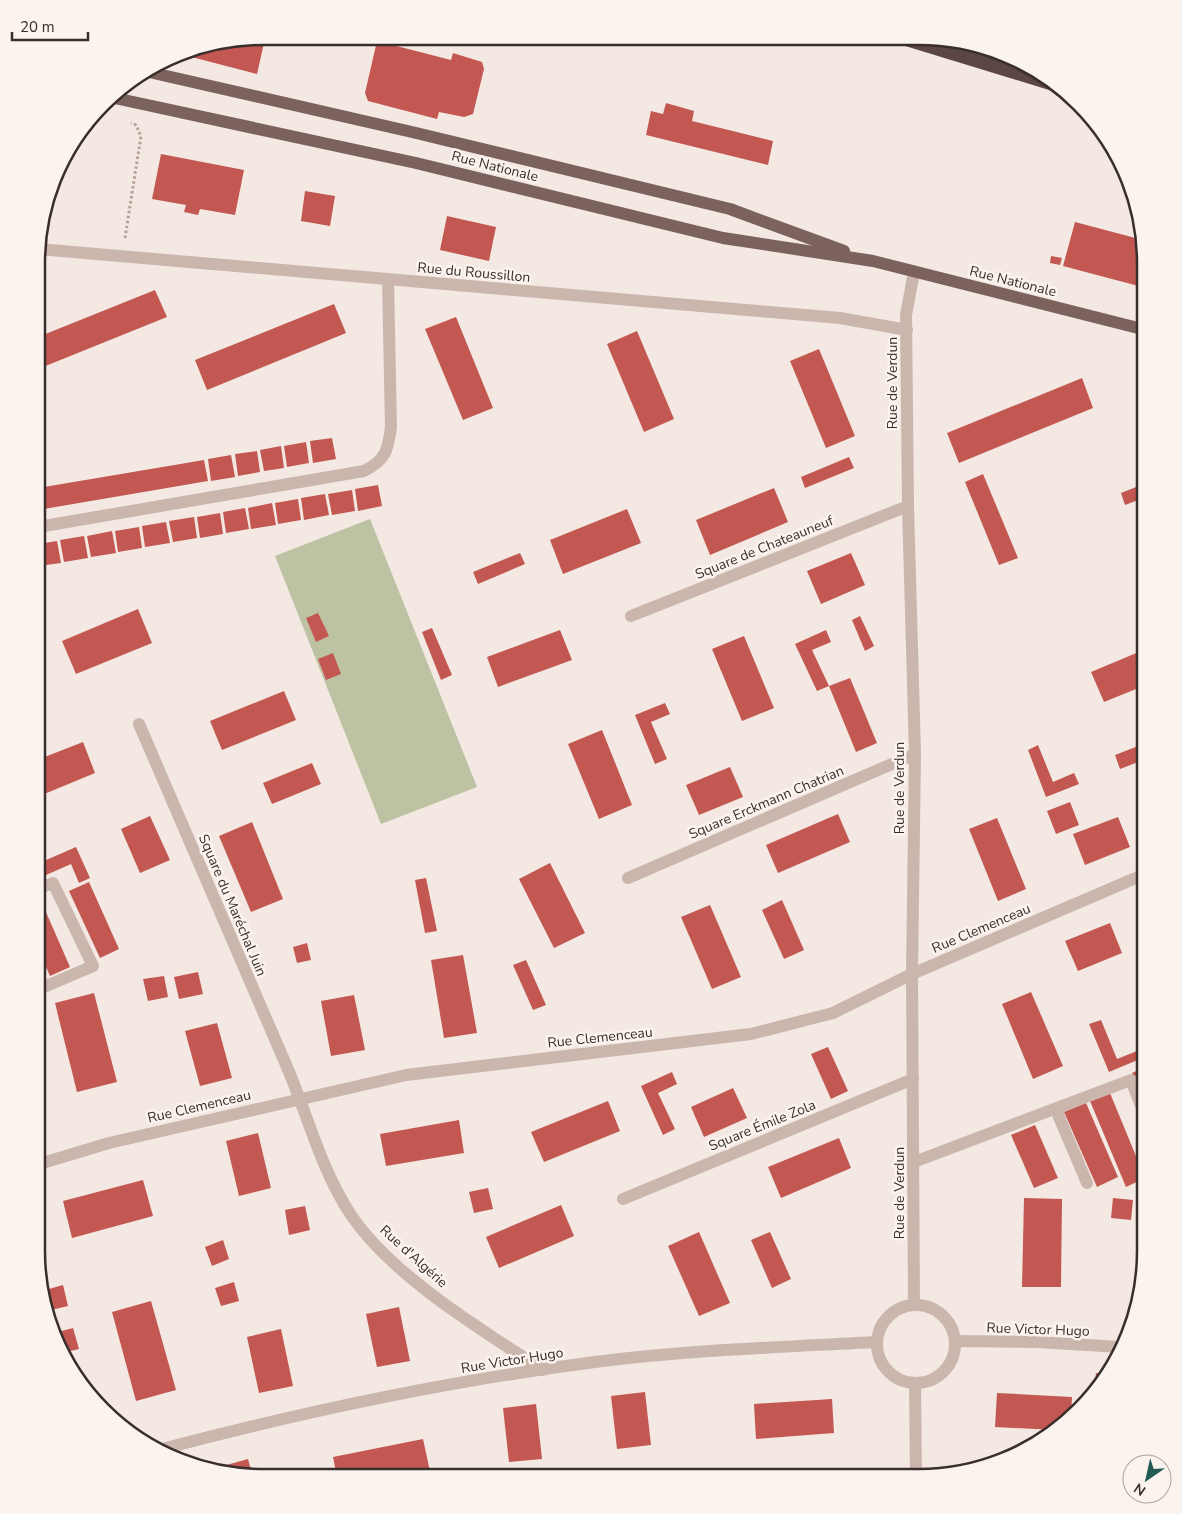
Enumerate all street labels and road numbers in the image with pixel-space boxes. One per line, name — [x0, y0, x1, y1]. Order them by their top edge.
street label: Rue Nationale — [449, 147, 540, 186]
street label: Rue du Roussillon — [417, 258, 531, 287]
street label: Rue Nationale — [967, 262, 1058, 301]
street label: Rue de Verdun — [883, 337, 902, 429]
street label: Square de Chateauneuf — [692, 511, 836, 584]
street label: Rue de Verdun — [890, 742, 909, 834]
street label: Square Erckmann Chatrian — [686, 761, 847, 844]
street label: Square du Maréchal Juin — [194, 831, 271, 979]
street label: Rue Clemenceau — [929, 899, 1034, 958]
street label: Rue Clemenceau — [547, 1023, 654, 1052]
street label: Rue Clemenceau — [145, 1085, 253, 1128]
street label: Square Émile Zola — [706, 1095, 819, 1156]
street label: Rue de Verdun — [890, 1147, 909, 1239]
street label: Rue d'Algérie — [376, 1221, 452, 1292]
street label: Rue Victor Hugo — [986, 1318, 1090, 1341]
street label: Rue Victor Hugo — [460, 1343, 565, 1378]

